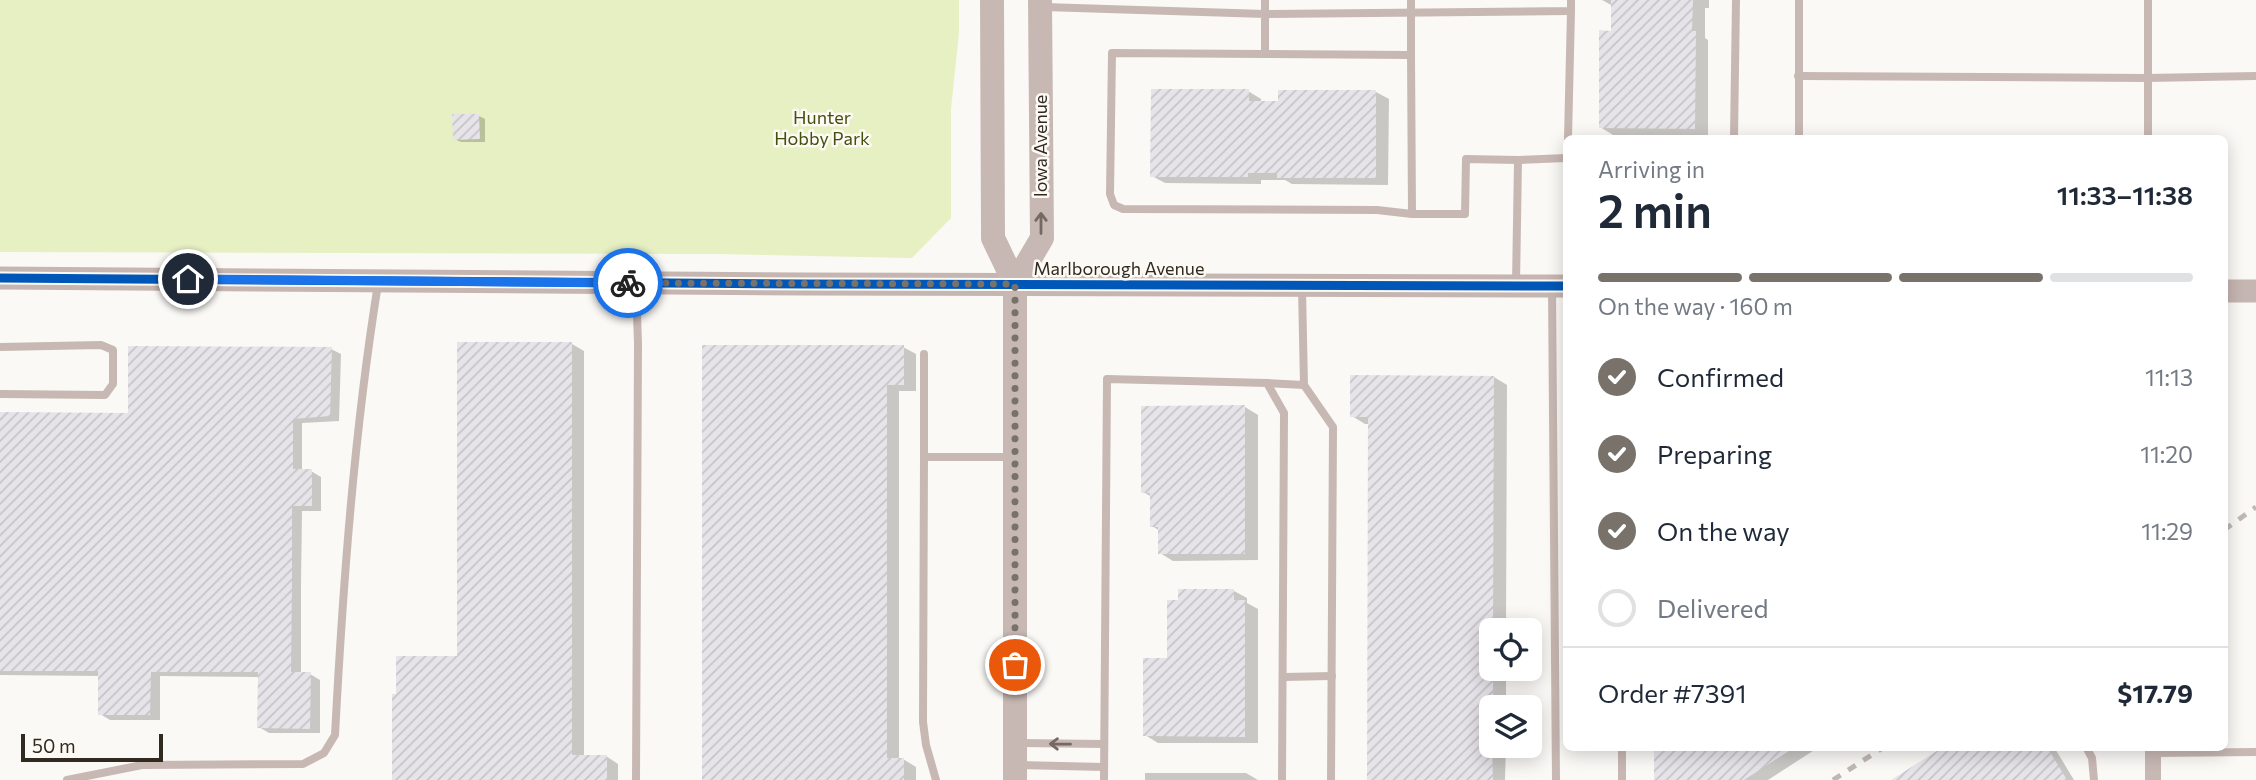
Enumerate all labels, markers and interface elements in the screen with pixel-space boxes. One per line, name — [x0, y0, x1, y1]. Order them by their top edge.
street label: Iowa Avenue — [1029, 95, 1051, 197]
park label: Hunter Hobby Park — [774, 106, 870, 149]
text: Arriving in — [1598, 155, 1705, 183]
text: 11:33–11:38 — [2057, 179, 2193, 210]
text: 2 min — [1598, 181, 1712, 237]
one-way arrow — [1035, 212, 1048, 235]
courier — [593, 248, 663, 318]
pin — [158, 249, 218, 309]
street label: Marlborough Avenue — [1034, 257, 1204, 279]
icon: home — [169, 260, 207, 298]
icon: bike — [609, 264, 647, 302]
text: On the way · 160 m — [1598, 292, 1793, 320]
icon: check — [1598, 358, 1636, 396]
text: Confirmed — [1657, 361, 1784, 392]
text: 11:13 — [2145, 363, 2193, 391]
icon: check — [1598, 435, 1636, 473]
text: Preparing — [1657, 438, 1772, 469]
text: 11:20 — [2140, 440, 2193, 468]
icon: check — [1598, 512, 1636, 550]
text: On the way — [1657, 515, 1790, 546]
text: 11:29 — [2141, 517, 2193, 545]
text: Delivered — [1657, 592, 1768, 623]
map controls — [1479, 618, 1542, 758]
button: locate — [1479, 618, 1542, 681]
pin — [985, 635, 1045, 695]
icon: bag — [996, 646, 1034, 684]
text: Order #7391 — [1598, 677, 1747, 708]
text: $17.79 — [2117, 677, 2193, 708]
button: layers — [1479, 695, 1542, 758]
scale bar — [21, 731, 163, 763]
text: 50 m — [32, 734, 76, 757]
one-way arrow — [1048, 737, 1071, 751]

